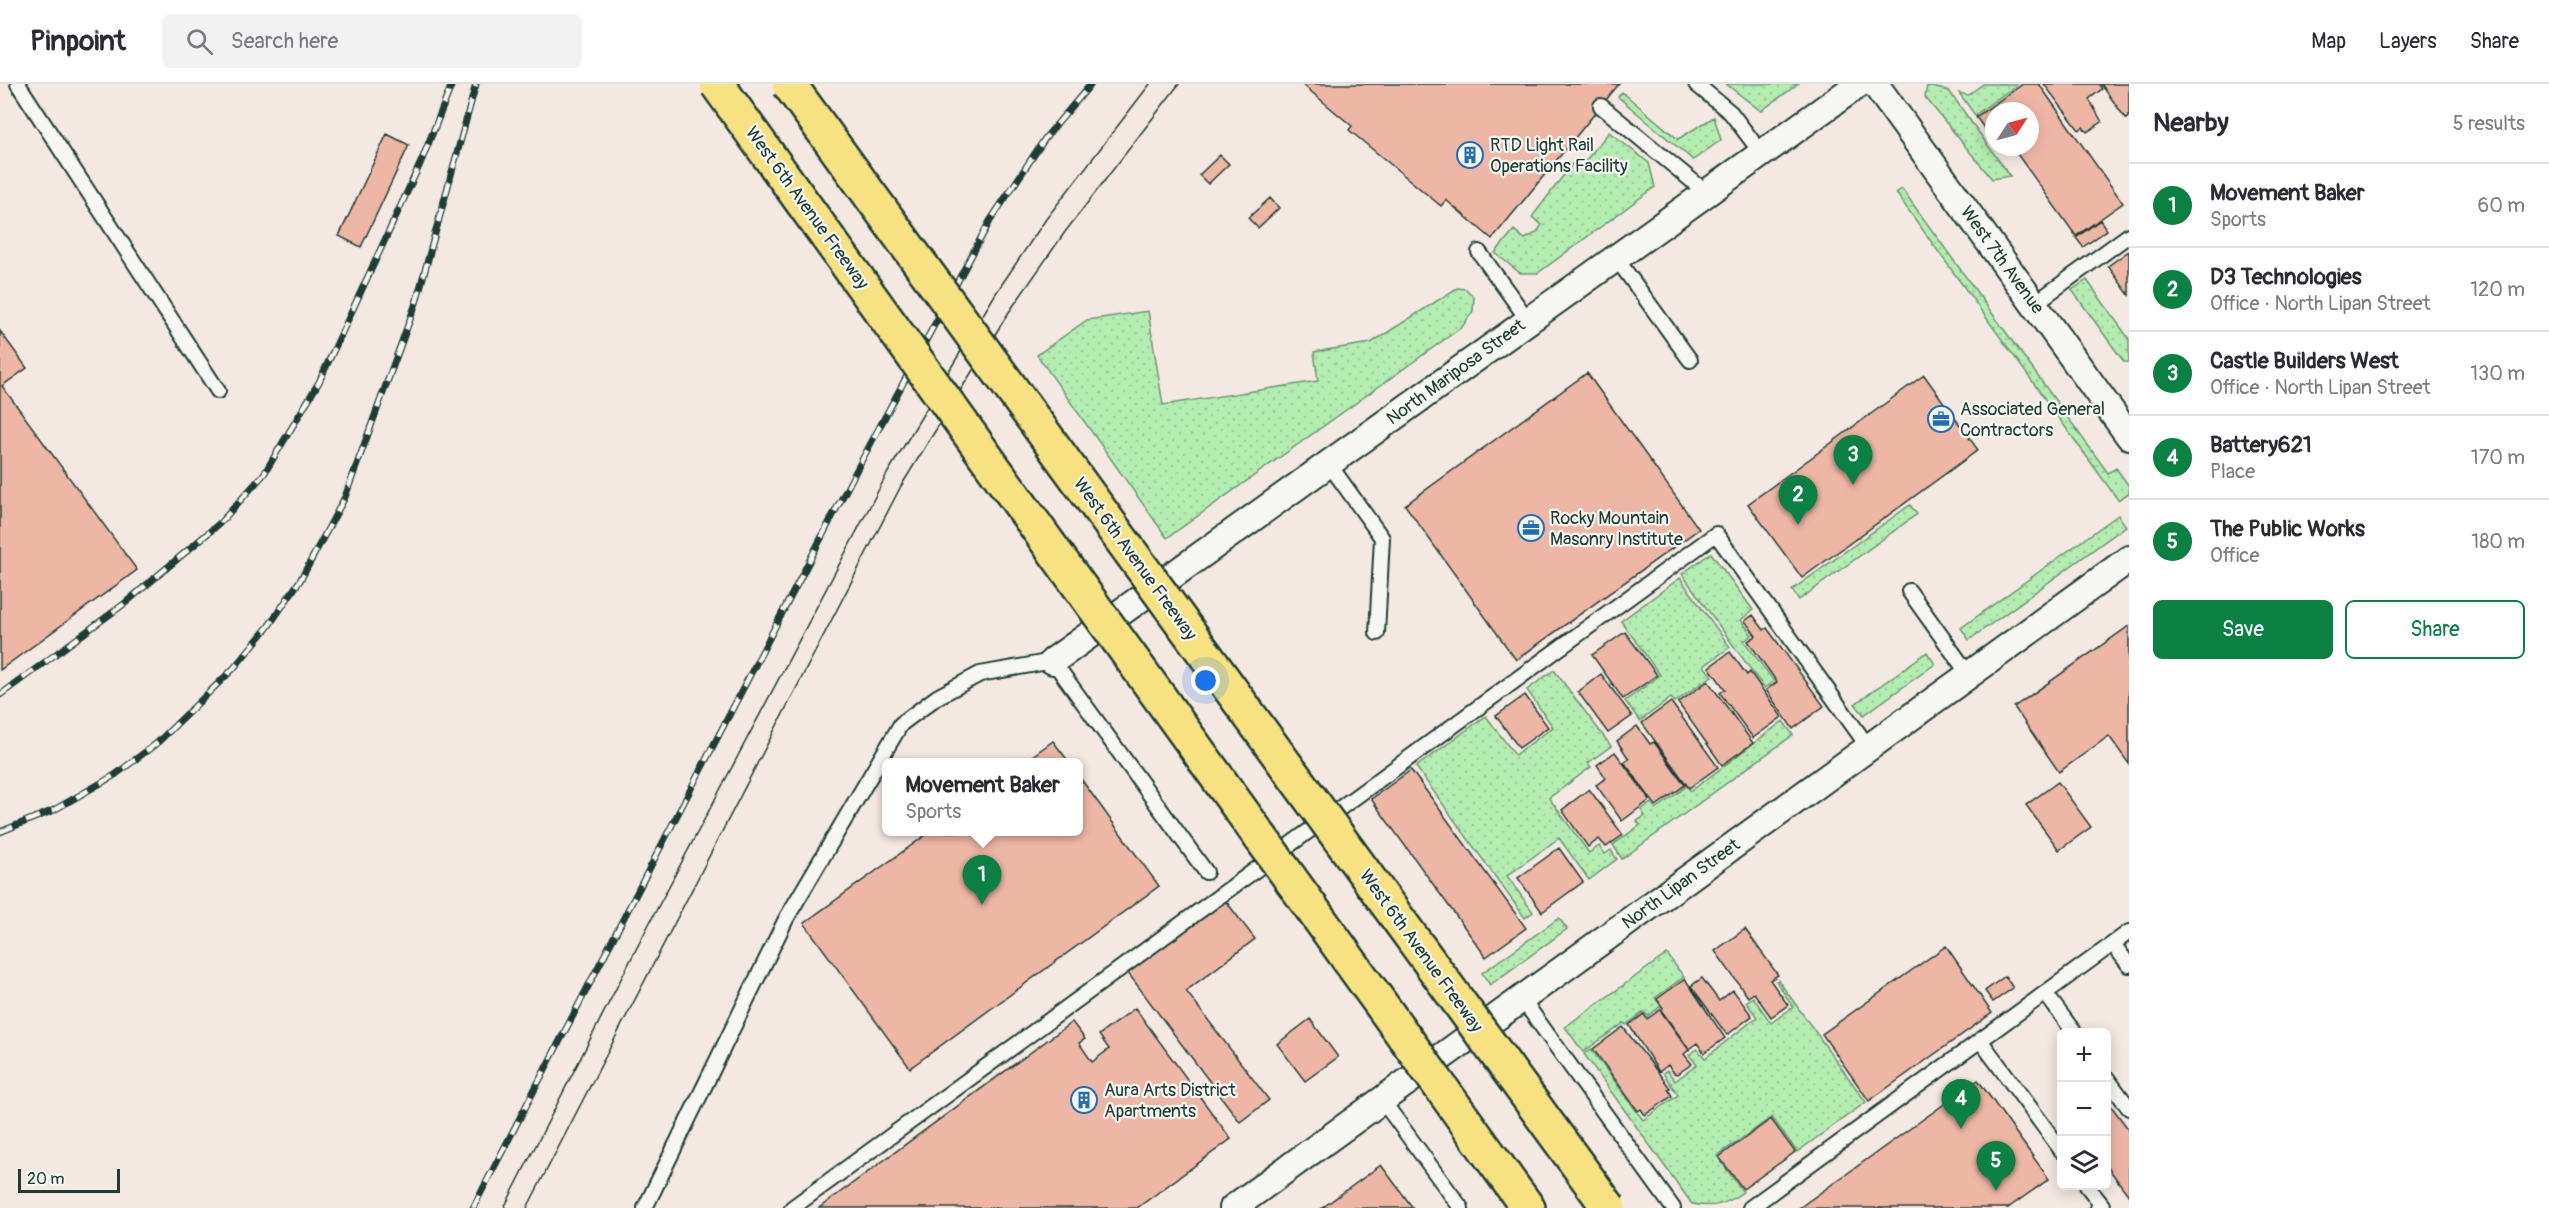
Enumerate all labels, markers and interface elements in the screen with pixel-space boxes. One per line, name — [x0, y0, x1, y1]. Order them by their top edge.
search box — [162, 14, 582, 68]
text: Pinpoint — [30, 24, 126, 59]
icon: search — [183, 25, 216, 58]
text: Search here — [231, 27, 338, 55]
text: Map — [2311, 28, 2346, 55]
text: Layers — [2379, 28, 2437, 55]
text: Share — [2470, 28, 2519, 55]
north arrow — [1985, 102, 2039, 156]
text: Nearby — [2153, 107, 2229, 139]
text: 5 results — [2453, 111, 2525, 136]
street label: West 6th Avenue Freeway — [740, 122, 874, 294]
place label: RTD Light Rail Operations Facility — [1490, 134, 1628, 178]
building icon: RTD Light Rail Operations Facility — [1455, 140, 1485, 170]
text: Movement Baker — [2210, 179, 2365, 207]
text: 1 — [2169, 193, 2176, 218]
text: 60 m — [2478, 193, 2525, 218]
street label: West 7th Avenue — [1955, 201, 2049, 319]
text: Sports — [2210, 207, 2266, 232]
text: D3 Technologies — [2210, 263, 2362, 291]
text: 2 — [2167, 277, 2178, 302]
text: 120 m — [2470, 277, 2525, 302]
text: Office · North Lipan Street — [2210, 291, 2431, 316]
street label: North Mariposa Street — [1382, 313, 1531, 430]
text: Castle Builders West — [2210, 347, 2399, 375]
text: 3 — [2167, 361, 2178, 386]
text: 130 m — [2470, 361, 2525, 386]
text: Office · North Lipan Street — [2210, 375, 2431, 400]
place label: Associated General Contractors — [1960, 398, 2105, 442]
office icon: Associated General Contractors — [1926, 404, 1956, 434]
text: Battery621 — [2210, 431, 2312, 459]
pin: 3 — [1834, 436, 1872, 485]
text: 4 — [2167, 445, 2178, 470]
text: 170 m — [2471, 445, 2525, 470]
text: Place — [2210, 459, 2255, 484]
street label: West 6th Avenue Freeway — [1068, 473, 1202, 645]
pin: 2 — [1778, 476, 1818, 525]
place label: Rocky Mountain Masonry Institute — [1550, 507, 1683, 551]
office icon: Rocky Mountain Masonry Institute — [1516, 513, 1546, 543]
text: The Public Works — [2210, 515, 2365, 543]
text: 5 — [2167, 529, 2178, 554]
text: 180 m — [2471, 529, 2525, 554]
text: Office — [2210, 543, 2259, 568]
button: Save — [2153, 600, 2333, 659]
button: Share — [2345, 600, 2525, 659]
your location — [1191, 666, 1220, 695]
popup — [882, 758, 1083, 836]
text: Movement Baker — [905, 771, 1060, 799]
text: Sports — [905, 799, 961, 824]
street label: North Lipan Street — [1617, 833, 1745, 935]
pin: 1 — [962, 856, 1002, 905]
street label: West 6th Avenue Freeway — [1354, 865, 1488, 1037]
map controls — [2057, 1028, 2111, 1190]
button: + — [2057, 1028, 2111, 1082]
place label: Aura Arts District Apartments — [1104, 1079, 1237, 1123]
pin: 4 — [1942, 1080, 1980, 1129]
button: − — [2057, 1082, 2111, 1136]
building icon: Aura Arts District Apartments — [1069, 1085, 1099, 1115]
button: layers — [2057, 1136, 2111, 1190]
pin: 5 — [1976, 1142, 2016, 1191]
scale bar — [18, 1166, 120, 1194]
text: 20 m — [27, 1169, 65, 1189]

